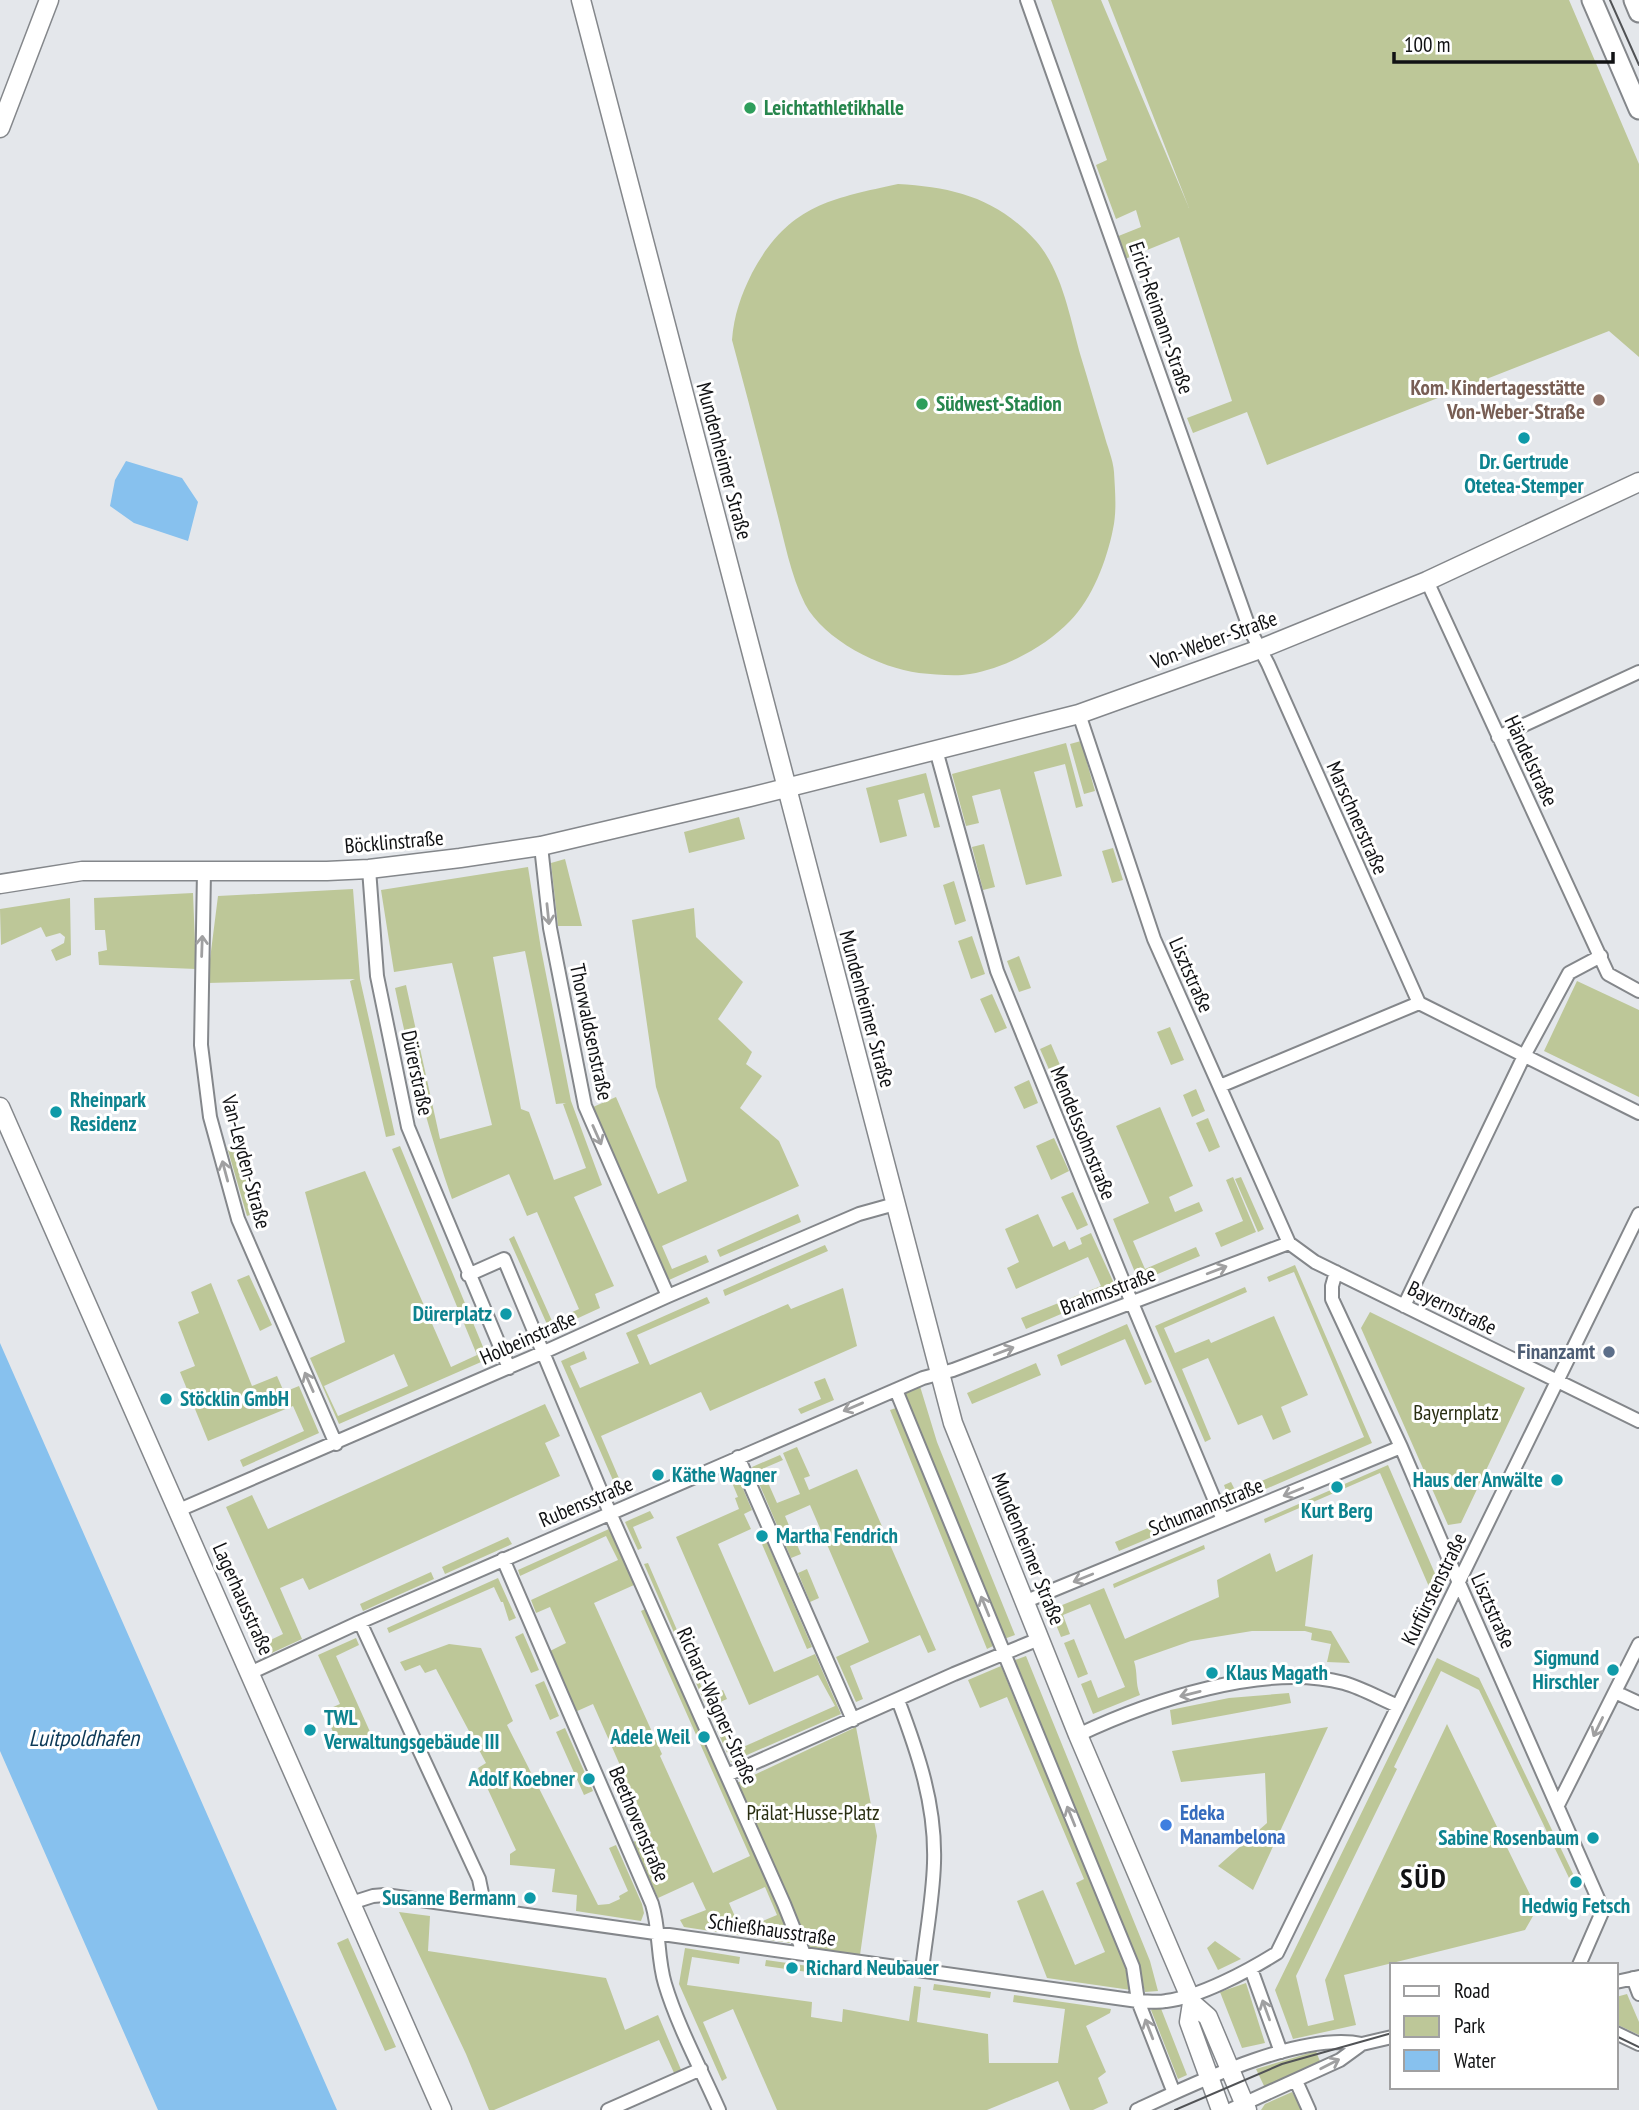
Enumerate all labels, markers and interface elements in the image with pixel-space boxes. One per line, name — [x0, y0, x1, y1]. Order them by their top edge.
scale bar — [1394, 21, 1613, 65]
text: 100 m — [1404, 31, 1450, 58]
place label: Leichtathletikhalle — [764, 94, 904, 121]
marker: Leichtathletikhalle — [742, 100, 758, 116]
street label: Erich-Reimann-Straße — [1123, 238, 1200, 397]
place label: Kom. Kindertagesstätte Von-Weber-Straße — [1410, 374, 1585, 425]
street label: Mundenheimer Straße — [691, 379, 758, 542]
place label: Südwest-Stadion — [936, 390, 1062, 417]
marker: Kom. Kindertagesstätte Von-Weber-Straße — [1591, 392, 1607, 408]
marker: Südwest-Stadion — [914, 396, 930, 412]
marker: Dr. Gertrude Otetea-Stemper — [1516, 430, 1532, 446]
place label: Dr. Gertrude Otetea-Stemper — [1464, 448, 1585, 499]
street label: Von-Weber-Straße — [1146, 604, 1281, 675]
street label: Händelstraße — [1499, 711, 1564, 811]
street label: Marschnerstraße — [1321, 757, 1394, 879]
street label: Böcklinstraße — [343, 824, 445, 859]
one-way arrow — [542, 902, 555, 924]
street label: Mundenheimer Straße — [834, 927, 901, 1090]
street label: Lisztstraße — [1163, 933, 1220, 1017]
one-way arrow — [195, 934, 208, 957]
street label: Thorwaldsenstraße — [564, 961, 619, 1103]
street label: Dürerstraße — [395, 1028, 440, 1118]
street label: Mendelssohnstraße — [1044, 1062, 1123, 1204]
place label: Rheinpark Residenz — [70, 1086, 146, 1137]
street label: Van-Leyden-Straße — [215, 1091, 277, 1232]
marker: Rheinpark Residenz — [48, 1104, 64, 1120]
one-way arrow — [592, 1124, 605, 1145]
one-way arrow — [217, 1160, 230, 1182]
street label: Brahmsstraße — [1056, 1260, 1159, 1321]
one-way arrow — [1205, 1263, 1227, 1276]
street label: Bayernstraße — [1403, 1274, 1501, 1341]
place label: Dürerplatz — [413, 1300, 492, 1327]
street label: Holbeinstraße — [475, 1304, 580, 1371]
marker: Dürerplatz — [498, 1306, 514, 1322]
place label: Finanzamt — [1517, 1338, 1595, 1365]
one-way arrow — [992, 1344, 1014, 1356]
marker: Finanzamt — [1601, 1344, 1617, 1360]
one-way arrow — [302, 1371, 315, 1393]
place label: Stöcklin GmbH — [180, 1385, 289, 1412]
marker: Stöcklin GmbH — [158, 1391, 174, 1407]
park label: Bayernplatz — [1413, 1399, 1499, 1426]
one-way arrow — [843, 1401, 865, 1414]
place label: Käthe Wagner — [672, 1461, 778, 1488]
place label: Haus der Anwälte — [1413, 1466, 1543, 1493]
marker: Käthe Wagner — [650, 1467, 666, 1483]
street label: Mundenheimer Straße — [986, 1469, 1071, 1629]
street label: Rubensstraße — [535, 1470, 637, 1533]
street label: Schumannstraße — [1145, 1471, 1267, 1542]
marker: Haus der Anwälte — [1549, 1472, 1565, 1488]
marker: Kurt Berg — [1329, 1479, 1345, 1495]
one-way arrow — [1283, 1486, 1304, 1499]
place label: Kurt Berg — [1301, 1497, 1373, 1524]
place label: Martha Fendrich — [776, 1522, 898, 1549]
marker: Martha Fendrich — [754, 1528, 770, 1544]
street label: Kurfürstenstraße — [1395, 1528, 1472, 1649]
street label: Lagerhausstraße — [207, 1538, 280, 1659]
street label: Lisztstraße — [1465, 1569, 1522, 1653]
one-way arrow — [1072, 1572, 1094, 1585]
one-way arrow — [977, 1596, 990, 1617]
street label: Richard-Wagner-Straße — [671, 1623, 764, 1789]
place label: Sigmund Hirschler — [1533, 1644, 1600, 1695]
place label: Klaus Magath — [1226, 1659, 1328, 1686]
marker: Sigmund Hirschler — [1605, 1662, 1621, 1678]
marker: Klaus Magath — [1204, 1665, 1220, 1681]
one-way arrow — [1179, 1688, 1201, 1701]
place label: TWL Verwaltungsgebäude III — [323, 1704, 500, 1755]
one-way arrow — [1590, 1716, 1604, 1736]
marker: TWL Verwaltungsgebäude III — [302, 1722, 318, 1738]
water label: Luitpoldhafen — [29, 1723, 141, 1752]
place label: Adele Weil — [609, 1723, 691, 1750]
marker: Adele Weil — [696, 1729, 712, 1745]
street label: Beethovenstraße — [603, 1762, 676, 1886]
place label: Adolf Koebner — [468, 1765, 576, 1792]
marker: Adolf Koebner — [581, 1771, 597, 1787]
park label: Prälat-Husse-Platz — [746, 1799, 880, 1826]
place label: Edeka Manambelona — [1180, 1799, 1286, 1850]
one-way arrow — [1064, 1806, 1077, 1828]
marker: Edeka Manambelona — [1158, 1817, 1174, 1833]
place label: Sabine Rosenbaum — [1438, 1824, 1579, 1851]
marker: Sabine Rosenbaum — [1585, 1830, 1601, 1846]
district label: SÜD — [1400, 1859, 1448, 1896]
marker: Hedwig Fetsch — [1568, 1874, 1584, 1890]
place label: Susanne Bermann — [382, 1884, 516, 1911]
marker: Susanne Bermann — [522, 1890, 538, 1906]
place label: Hedwig Fetsch — [1522, 1892, 1630, 1919]
street label: Schießhausstraße — [706, 1907, 838, 1952]
place label: Richard Neubauer — [806, 1954, 940, 1981]
marker: Richard Neubauer — [784, 1960, 800, 1976]
legend — [1390, 1963, 1618, 2089]
text: Road — [1454, 1977, 1490, 2004]
one-way arrow — [1259, 2000, 1272, 2022]
text: Park — [1454, 2012, 1485, 2039]
one-way arrow — [1142, 2019, 1155, 2041]
text: Water — [1454, 2047, 1496, 2074]
one-way arrow — [1319, 2057, 1340, 2071]

